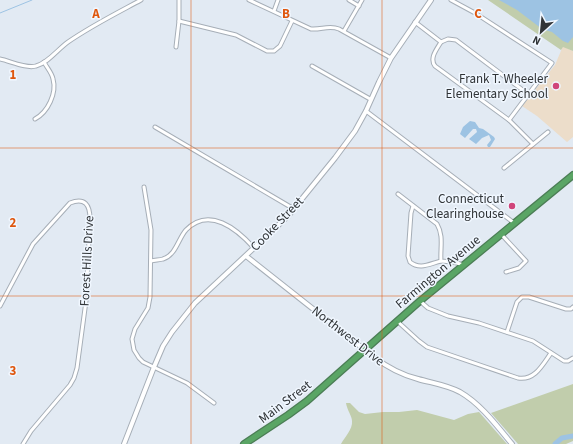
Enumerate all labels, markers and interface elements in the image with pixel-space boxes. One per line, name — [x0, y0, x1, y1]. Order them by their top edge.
text: A — [91, 5, 100, 23]
text: B — [282, 5, 290, 23]
text: C — [474, 5, 482, 23]
north arrow — [521, 12, 561, 52]
text: N — [530, 32, 543, 49]
text: 1 — [10, 66, 17, 84]
place label: Frank T. Wheeler Elementary School — [446, 70, 548, 103]
marker: Frank T. Wheeler Elementary School — [551, 81, 561, 91]
place label: Connecticut Clearinghouse — [426, 190, 505, 223]
street label: Cooke Street — [246, 192, 308, 255]
marker: Connecticut Clearinghouse — [507, 201, 517, 211]
text: 2 — [10, 214, 17, 232]
street label: Forest Hills Drive — [76, 215, 98, 307]
street label: Farmington Avenue — [392, 231, 484, 313]
street label: Northwest Drive — [308, 302, 388, 370]
text: 3 — [10, 362, 17, 380]
street label: Main Street — [255, 376, 315, 428]

